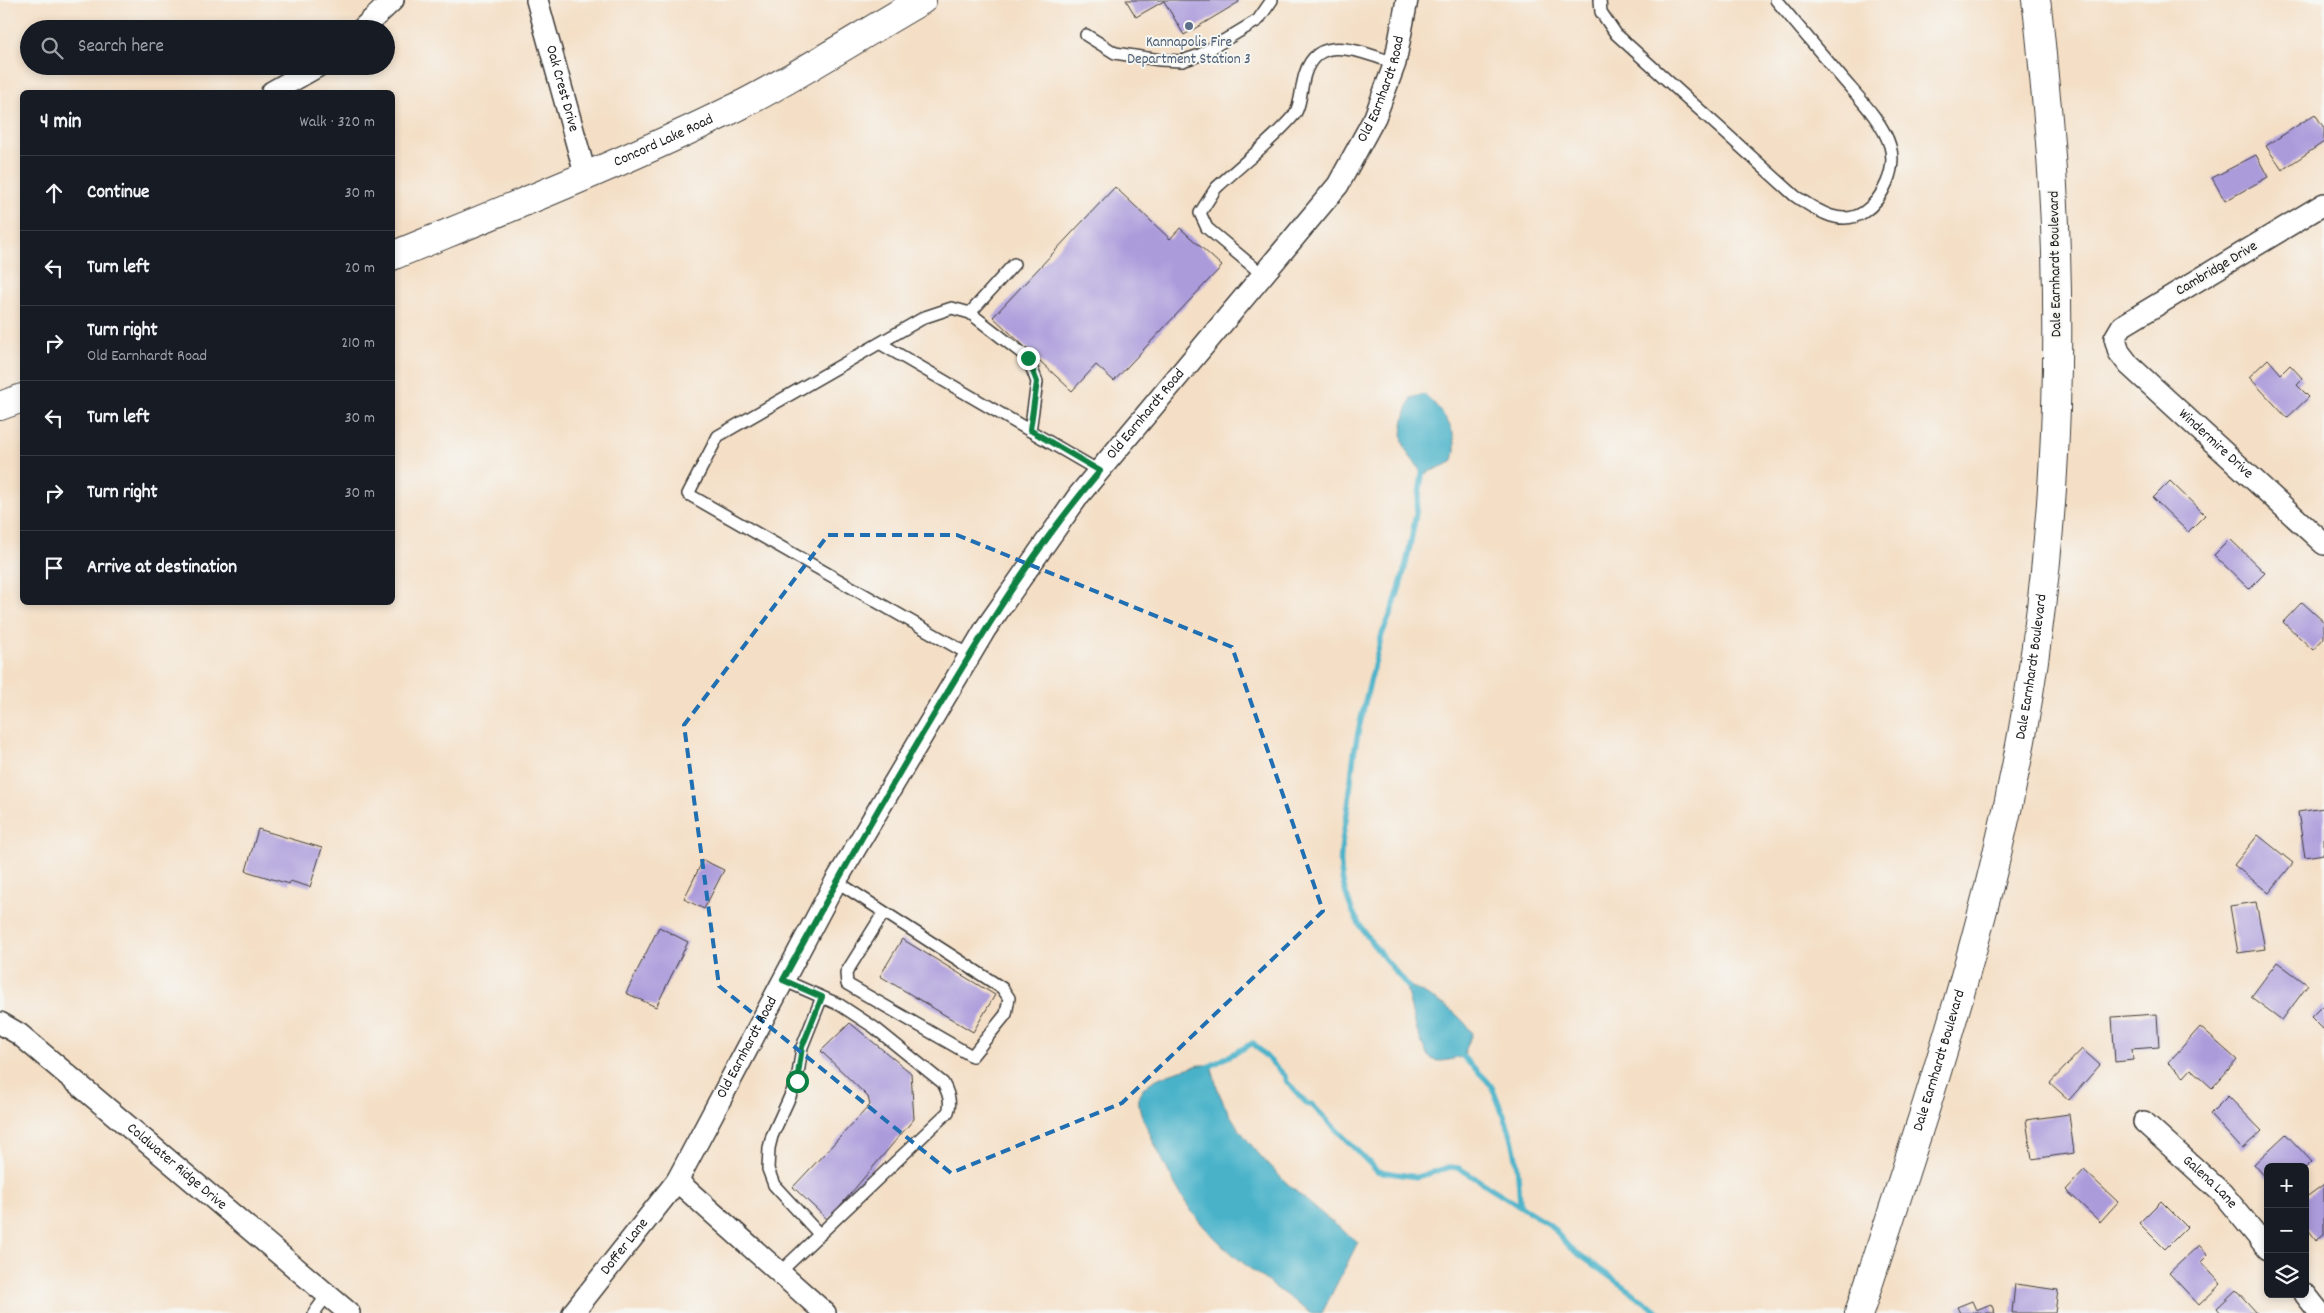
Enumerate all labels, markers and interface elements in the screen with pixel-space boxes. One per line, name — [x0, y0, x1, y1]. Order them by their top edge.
search box — [20, 20, 395, 75]
marker: Kannapolis Fire Department Station 3 — [1183, 20, 1195, 32]
place label: Kannapolis Fire Department Station 3 — [1127, 32, 1251, 71]
icon: search — [38, 34, 66, 62]
text: Search here — [78, 34, 164, 61]
street label: Old Earnhardt Road — [1352, 34, 1411, 147]
street label: Oak Crest Drive — [539, 43, 584, 135]
text: 4 min — [40, 108, 82, 138]
street label: Concord Lake Road — [610, 109, 717, 174]
text: Walk · 320 m — [299, 111, 375, 134]
icon: ahead — [40, 179, 68, 207]
text: Continue — [87, 180, 149, 207]
text: 30 m — [345, 182, 375, 205]
street label: Dale Earnhardt Boulevard — [2044, 191, 2068, 337]
street label: Cambridge Drive — [2172, 236, 2262, 302]
icon: left — [40, 254, 68, 282]
text: Turn left — [87, 255, 150, 282]
text: 20 m — [345, 257, 375, 280]
text: Turn right — [87, 318, 158, 345]
icon: right — [40, 329, 68, 357]
text: 210 m — [341, 332, 375, 355]
text: Old Earnhardt Road — [87, 345, 207, 368]
route end — [1017, 347, 1040, 370]
street label: Old Earnhardt Road — [1102, 364, 1191, 465]
icon: left — [40, 404, 68, 432]
street label: Windermire Drive — [2173, 404, 2258, 485]
text: Turn left — [87, 405, 150, 432]
text: 30 m — [345, 407, 375, 430]
icon: right — [40, 479, 68, 507]
text: Turn right — [87, 480, 158, 507]
text: 30 m — [345, 482, 375, 505]
icon: arrive — [40, 554, 68, 582]
text: Arrive at destination — [87, 555, 237, 582]
street label: Dale Earnhardt Boulevard — [2010, 593, 2053, 741]
street label: Dale Earnhardt Boulevard — [1908, 987, 1972, 1134]
street label: Old Earnhardt Road — [711, 993, 784, 1103]
route start — [786, 1070, 809, 1093]
street label: Coldwater Ridge Drive — [121, 1118, 232, 1216]
street label: Galena Lane — [2177, 1151, 2242, 1214]
map controls — [2264, 1163, 2309, 1298]
button: + — [2264, 1163, 2309, 1208]
button: − — [2264, 1208, 2309, 1253]
street label: Doffer Lane — [596, 1214, 655, 1280]
button: layers — [2264, 1253, 2309, 1298]

